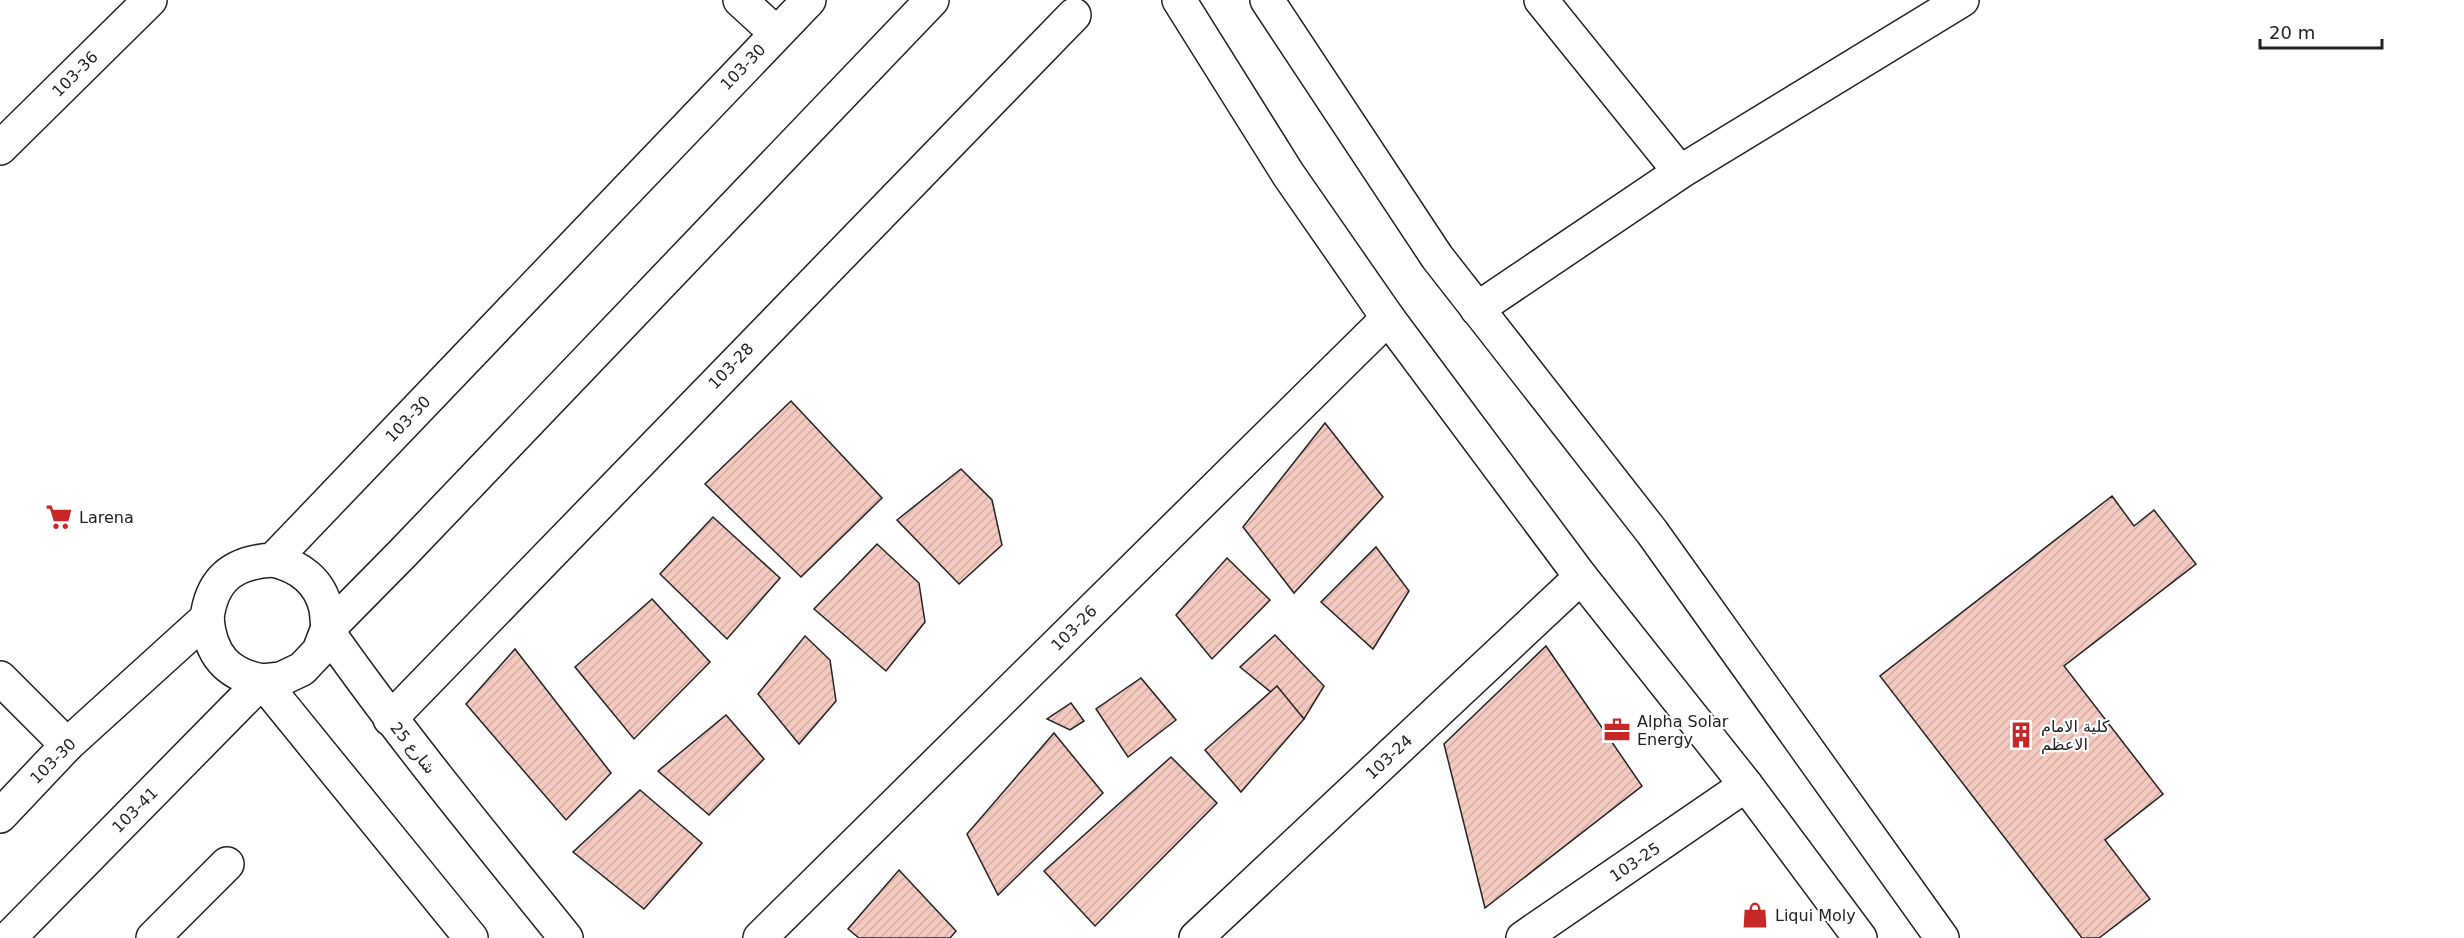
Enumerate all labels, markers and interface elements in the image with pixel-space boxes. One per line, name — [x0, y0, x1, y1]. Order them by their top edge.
scale bar — [2260, 12, 2382, 50]
text: 20 m — [2269, 22, 2315, 43]
street label: 103-30 — [716, 40, 770, 94]
street label: 103-36 — [48, 47, 102, 101]
street label: 103-28 — [704, 339, 758, 393]
street label: 103-30 — [381, 392, 435, 446]
supermarket icon: Larena — [44, 502, 74, 532]
place label: Larena — [79, 508, 134, 527]
street label: 103-26 — [1047, 601, 1101, 655]
place label: Alpha Solar Energy — [1637, 712, 1729, 749]
office icon: Alpha Solar Energy — [1602, 715, 1632, 745]
place label: كلية الامام الاعظم — [2041, 717, 2110, 754]
street label: شارع 25 — [386, 718, 440, 778]
building icon: كلية الامام الاعظم — [2006, 720, 2036, 750]
street label: 103-24 — [1362, 731, 1416, 783]
street label: 103-30 — [26, 734, 80, 788]
street label: 103-41 — [108, 783, 162, 837]
street label: 103-25 — [1606, 838, 1664, 886]
shop icon: Liqui Moly — [1740, 900, 1770, 930]
place label: Liqui Moly — [1775, 906, 1856, 925]

